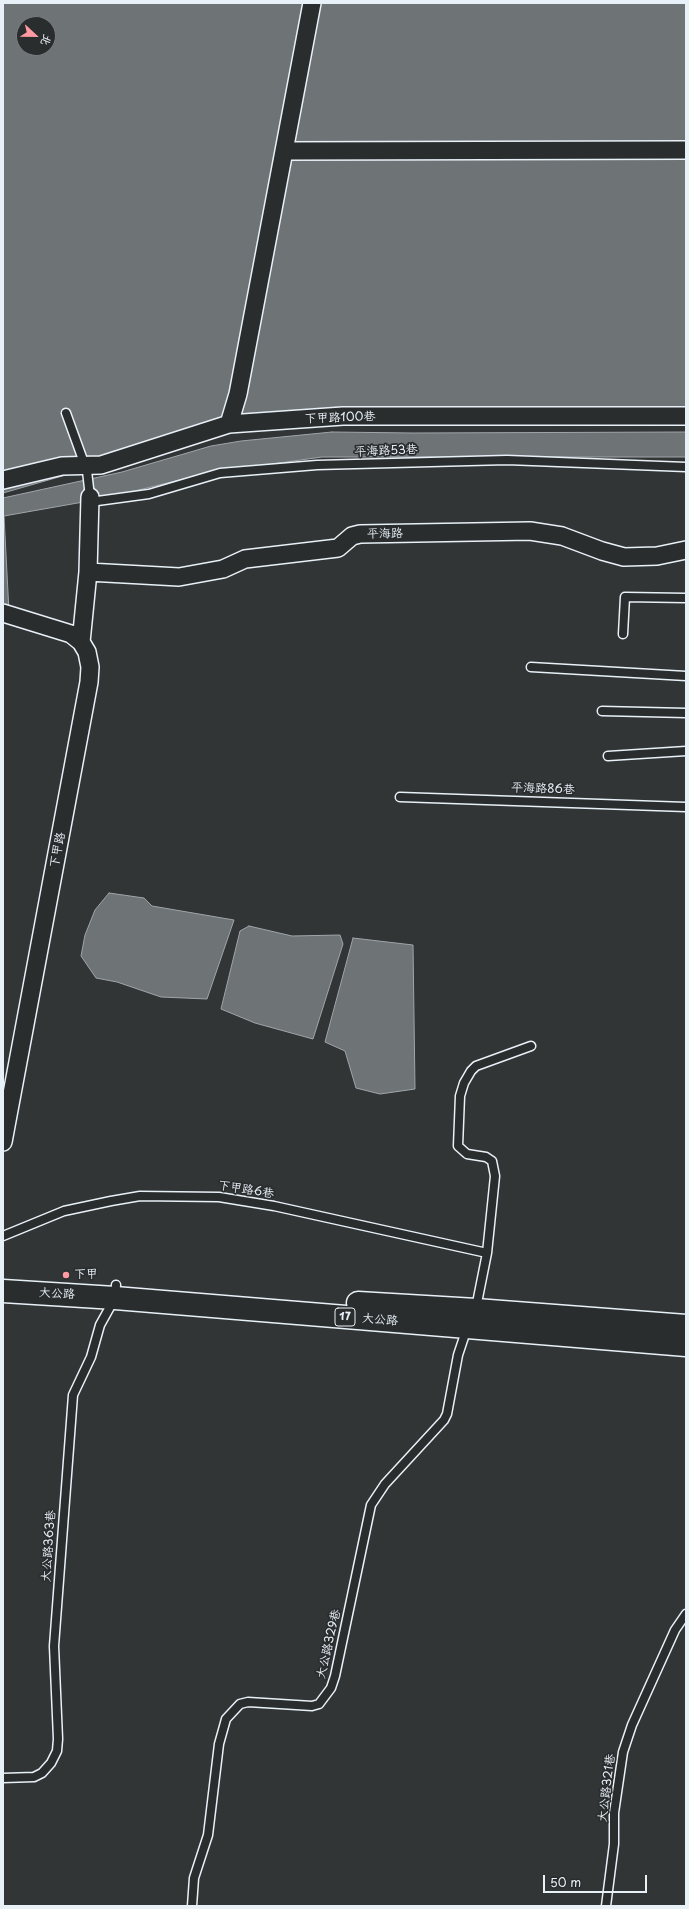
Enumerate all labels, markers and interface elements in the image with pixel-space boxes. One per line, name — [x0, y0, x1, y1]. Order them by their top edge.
north arrow — [16, 16, 56, 56]
text: 北 — [37, 32, 57, 49]
street label: 下甲路100巷 — [304, 410, 376, 426]
street label: 平海路53巷 — [354, 443, 418, 459]
street label: 平海路 — [367, 526, 403, 542]
street label: 平海路86巷 — [511, 781, 575, 797]
street label: 下甲路 — [47, 831, 69, 869]
street label: 下甲路6巷 — [217, 1178, 275, 1202]
place label: 下甲 — [74, 1268, 98, 1282]
marker: 下甲 — [61, 1270, 71, 1280]
street label: 大公路 — [39, 1286, 75, 1302]
road number: 17 — [335, 1308, 355, 1326]
street label: 大公路 — [361, 1311, 399, 1329]
street label: 大公路363巷 — [39, 1509, 59, 1583]
street label: 大公路329巷 — [314, 1608, 344, 1680]
street label: 大公路321巷 — [596, 1753, 618, 1823]
scale bar — [545, 1867, 649, 1893]
text: 50 m — [550, 1873, 581, 1891]

